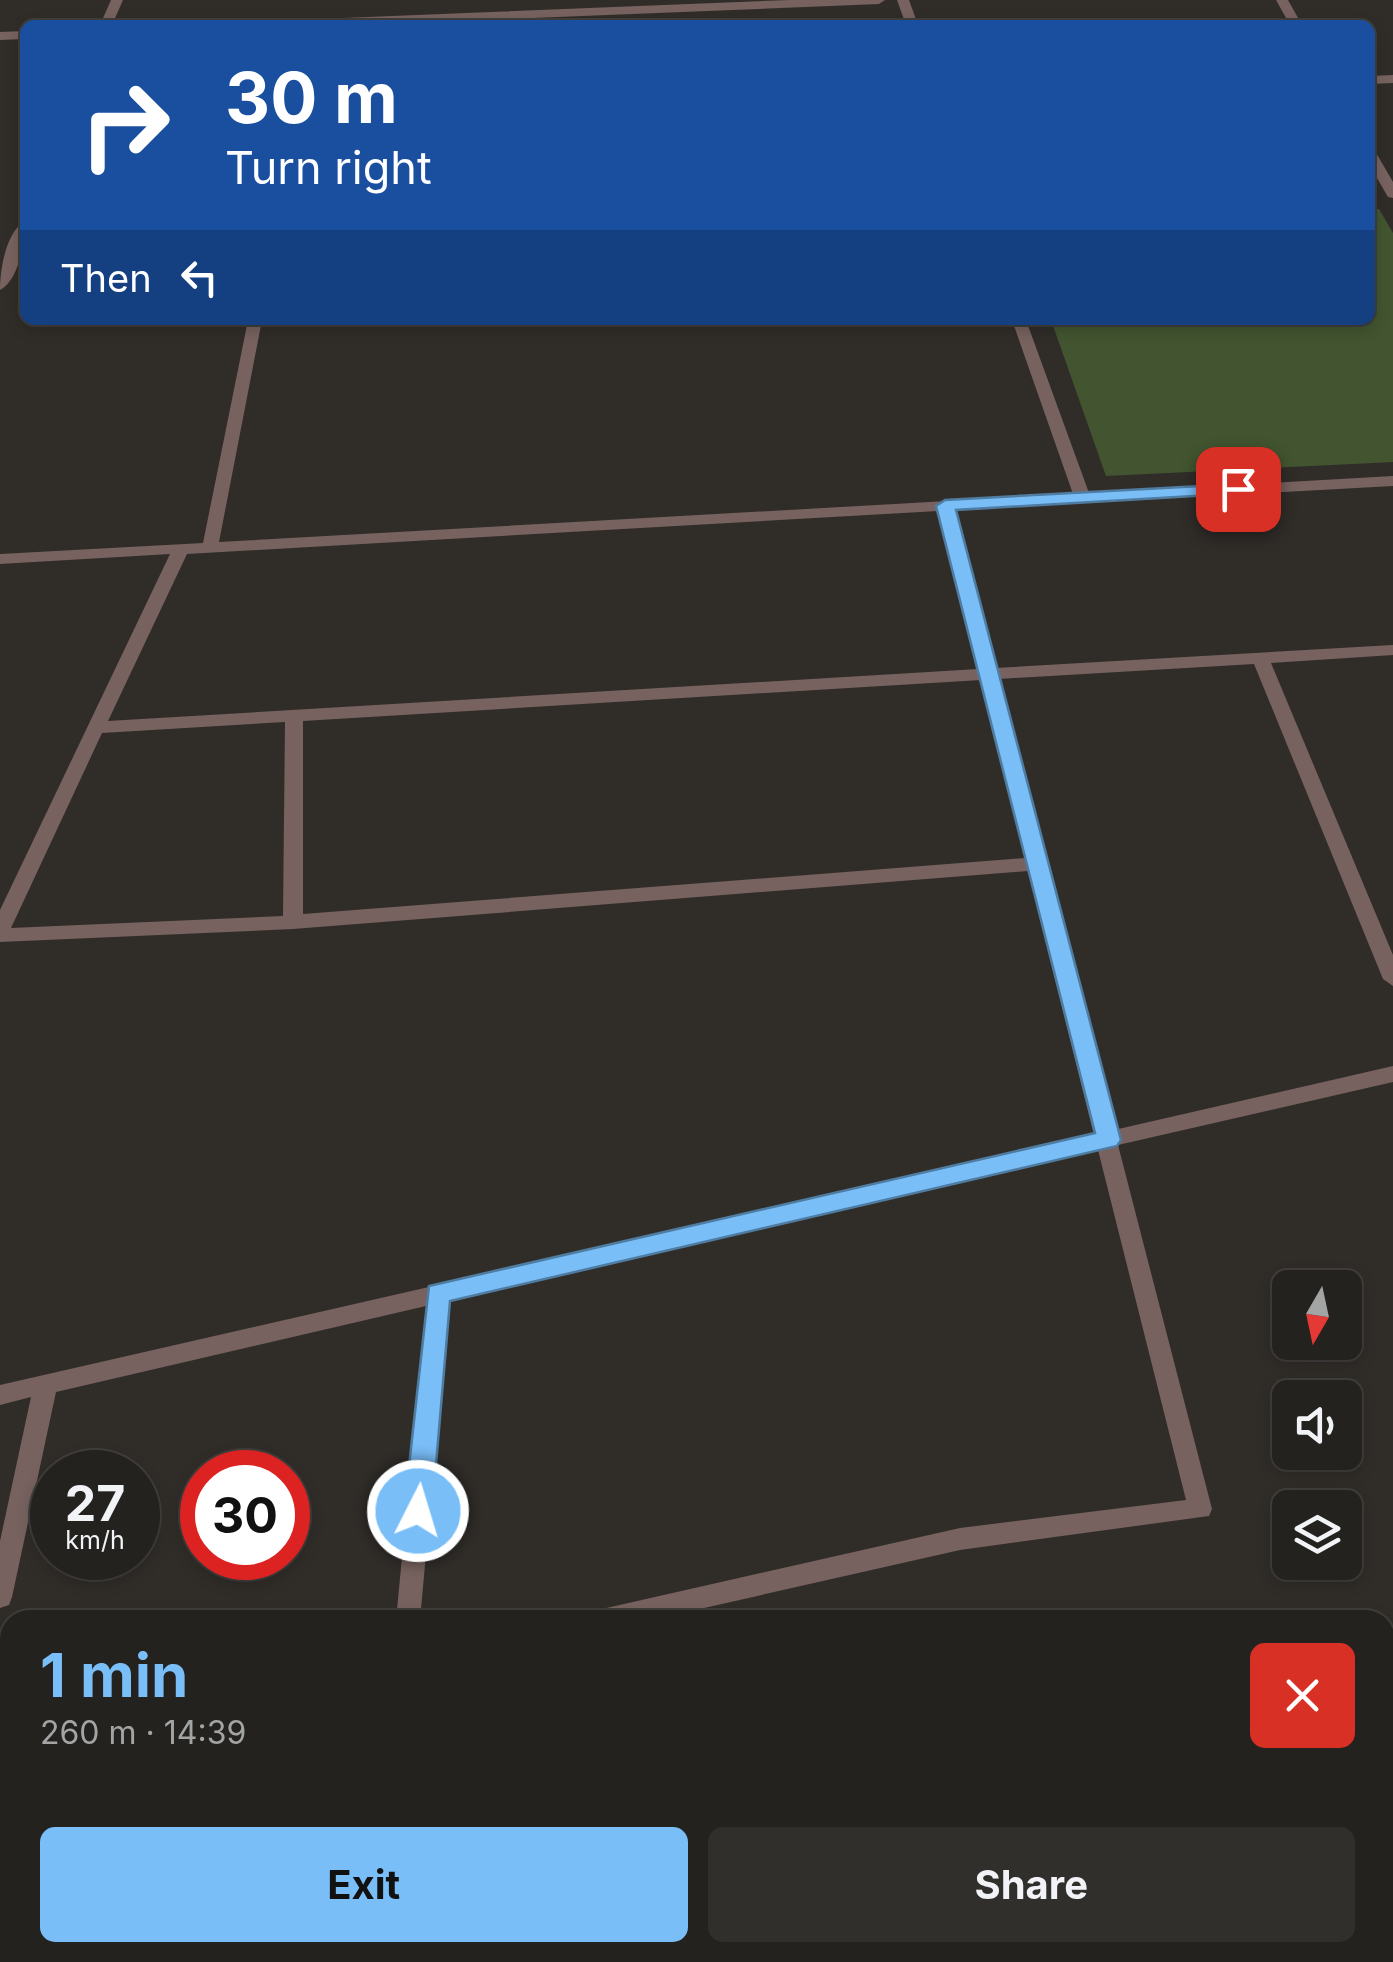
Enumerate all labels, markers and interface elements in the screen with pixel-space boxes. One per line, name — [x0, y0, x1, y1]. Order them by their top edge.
text: 30 m — [225, 55, 398, 140]
icon: right — [60, 60, 190, 190]
text: Turn right — [225, 140, 432, 195]
icon: left — [172, 250, 227, 305]
text: Then — [60, 255, 152, 301]
pin — [1196, 447, 1281, 532]
icon: arrive — [1211, 462, 1266, 517]
north arrow — [1272, 1270, 1362, 1360]
map controls — [1272, 1270, 1362, 1580]
button: sound — [1272, 1380, 1362, 1470]
speed limit sign: 30 — [180, 1450, 310, 1580]
position arrow — [366, 1459, 470, 1563]
text: 27 — [65, 1473, 125, 1533]
button: layers — [1272, 1490, 1362, 1580]
text: km/h — [65, 1525, 125, 1555]
text: 1 min — [40, 1639, 188, 1711]
button: close — [1250, 1643, 1355, 1748]
text: 260 m · 14:39 — [40, 1713, 246, 1752]
button: Exit — [40, 1827, 688, 1942]
button: Share — [708, 1827, 1355, 1942]

